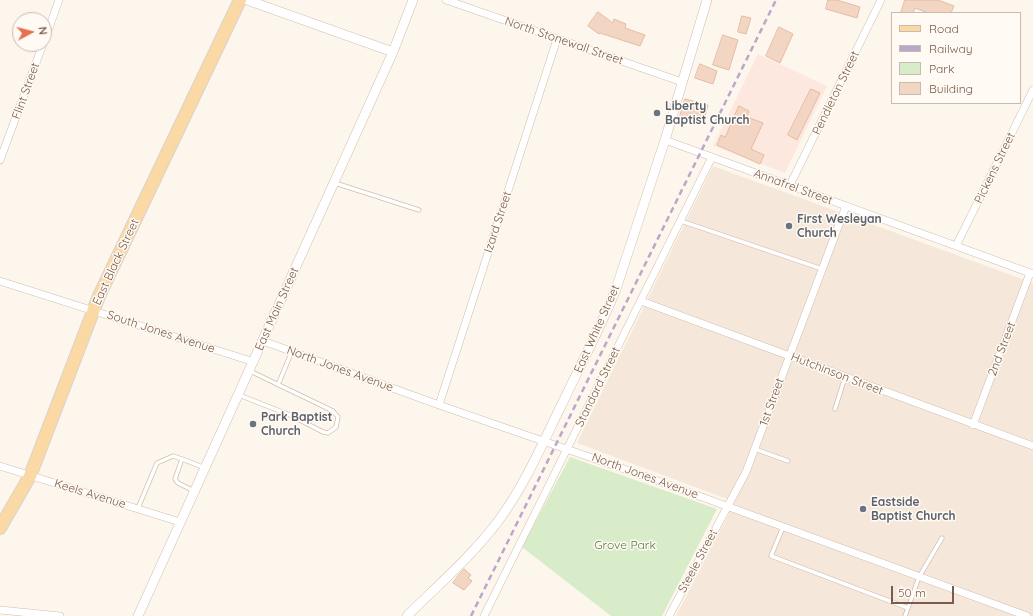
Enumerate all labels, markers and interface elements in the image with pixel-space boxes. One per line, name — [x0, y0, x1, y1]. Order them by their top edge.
north arrow — [12, 12, 52, 52]
legend — [891, 12, 1021, 104]
street label: North Stonewall Street — [503, 14, 625, 68]
text: Road — [929, 21, 959, 36]
text: N — [35, 26, 50, 36]
text: Railway — [929, 41, 973, 56]
street label: Pendleton Street — [809, 49, 863, 137]
street label: Flint Street — [9, 61, 43, 121]
text: Park — [929, 61, 954, 76]
text: Building — [929, 81, 973, 96]
place label: Liberty Baptist Church — [665, 99, 750, 127]
marker: Liberty Baptist Church — [652, 108, 662, 118]
street label: Pickens Street — [972, 130, 1018, 206]
street label: Annafrel Street — [751, 166, 835, 208]
street label: Izard Street — [481, 189, 515, 255]
place label: First Wesleyan Church — [797, 212, 882, 240]
street label: East Black Street — [90, 217, 142, 307]
marker: First Wesleyan Church — [784, 221, 794, 231]
street label: East Main Street — [252, 265, 302, 353]
street label: East White Street — [571, 283, 623, 375]
street label: South Jones Avenue — [105, 308, 217, 356]
street label: 2nd Street — [985, 320, 1019, 378]
street label: North Jones Avenue — [285, 343, 395, 395]
street label: Standard Street — [572, 345, 624, 429]
street label: Hutchinson Street — [789, 350, 885, 398]
street label: 1st Street — [757, 376, 787, 428]
place label: Park Baptist Church — [261, 410, 332, 438]
marker: Park Baptist Church — [248, 419, 258, 429]
street label: North Jones Avenue — [590, 450, 700, 502]
street label: Keels Avenue — [52, 476, 128, 512]
place label: Eastside Baptist Church — [871, 495, 956, 523]
marker: Eastside Baptist Church — [858, 504, 868, 514]
street label: Steele Street — [675, 527, 721, 595]
park label: Grove Park — [594, 538, 656, 552]
scale bar — [893, 578, 956, 604]
text: 50 m — [898, 585, 926, 600]

